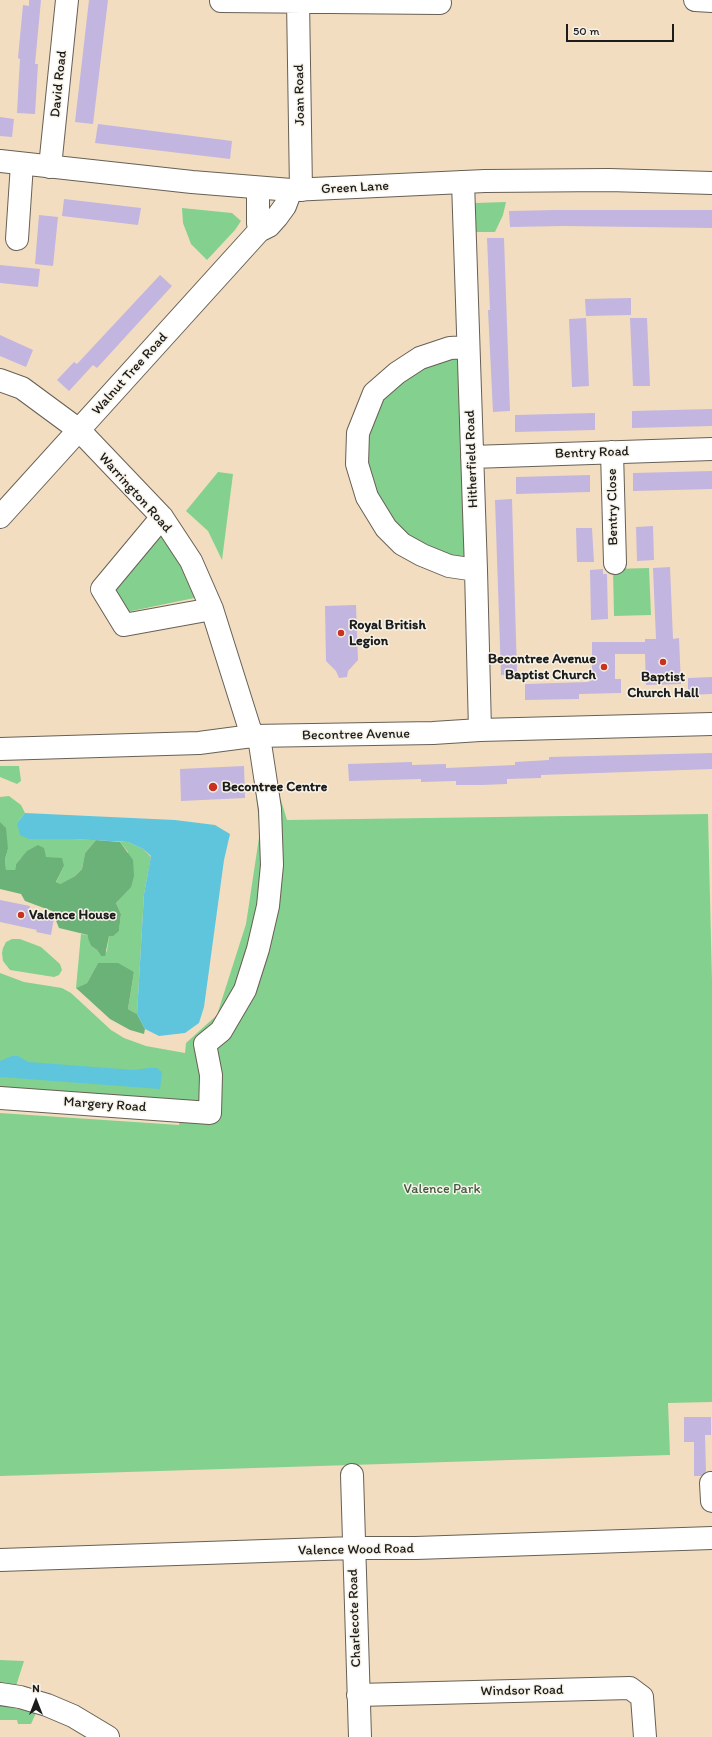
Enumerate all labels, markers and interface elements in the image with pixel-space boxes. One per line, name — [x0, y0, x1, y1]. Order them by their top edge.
scale bar — [568, 16, 676, 42]
text: 50 m — [573, 24, 599, 38]
street label: David Road — [47, 50, 71, 118]
street label: Joan Road — [291, 64, 309, 126]
street label: Green Lane — [321, 178, 389, 198]
street label: Walnut Tree Road — [89, 329, 171, 419]
street label: Hitherfield Road — [462, 410, 482, 508]
street label: Bentry Road — [555, 443, 629, 463]
street label: Warrington Road — [95, 450, 175, 536]
street label: Bentry Close — [604, 468, 622, 546]
place label: Royal British Legion — [349, 617, 426, 650]
marker: Royal British Legion — [336, 628, 346, 638]
place label: Becontree Avenue Baptist Church — [488, 651, 596, 684]
marker: Baptist Church Hall — [658, 657, 668, 667]
marker: Becontree Avenue Baptist Church — [599, 662, 609, 672]
place label: Baptist Church Hall — [627, 669, 699, 702]
street label: Becontree Avenue — [302, 726, 410, 744]
place label: Becontree Centre — [222, 779, 327, 795]
marker: Becontree Centre — [207, 781, 219, 793]
place label: Valence House — [29, 907, 116, 923]
marker: Valence House — [16, 910, 26, 920]
street label: Margery Road — [63, 1094, 147, 1116]
park label: Valence Park — [403, 1181, 481, 1197]
street label: Valence Wood Road — [298, 1541, 414, 1559]
street label: Charlecote Road — [345, 1568, 365, 1668]
north arrow — [16, 1681, 56, 1721]
text: N — [32, 1682, 40, 1695]
street label: Windsor Road — [480, 1682, 564, 1700]

